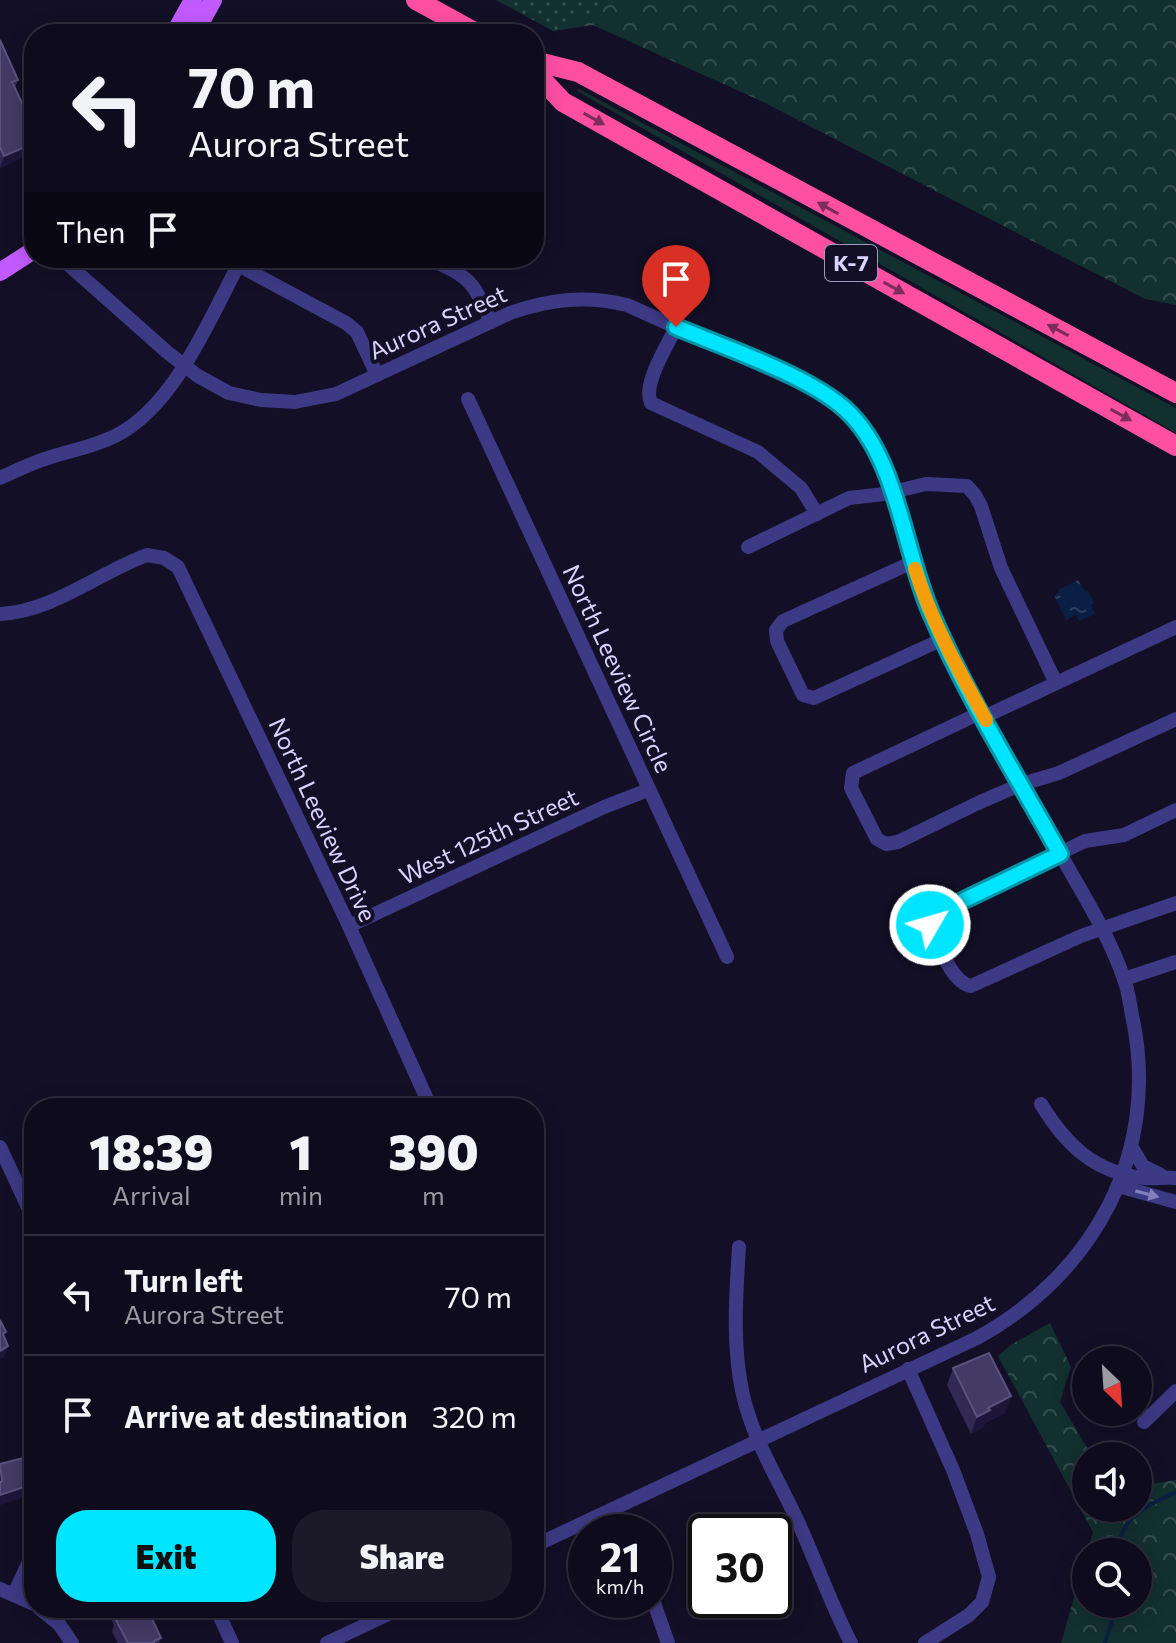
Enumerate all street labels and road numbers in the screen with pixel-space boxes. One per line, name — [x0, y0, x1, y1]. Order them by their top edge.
road number: K-7 — [825, 245, 877, 281]
street label: Aurora Street — [364, 278, 511, 365]
street label: North Leeview Circle — [557, 560, 679, 777]
street label: North Leeview Drive — [263, 713, 383, 926]
street label: West 125th Street — [394, 781, 583, 890]
street label: Aurora Street — [854, 1287, 999, 1378]

